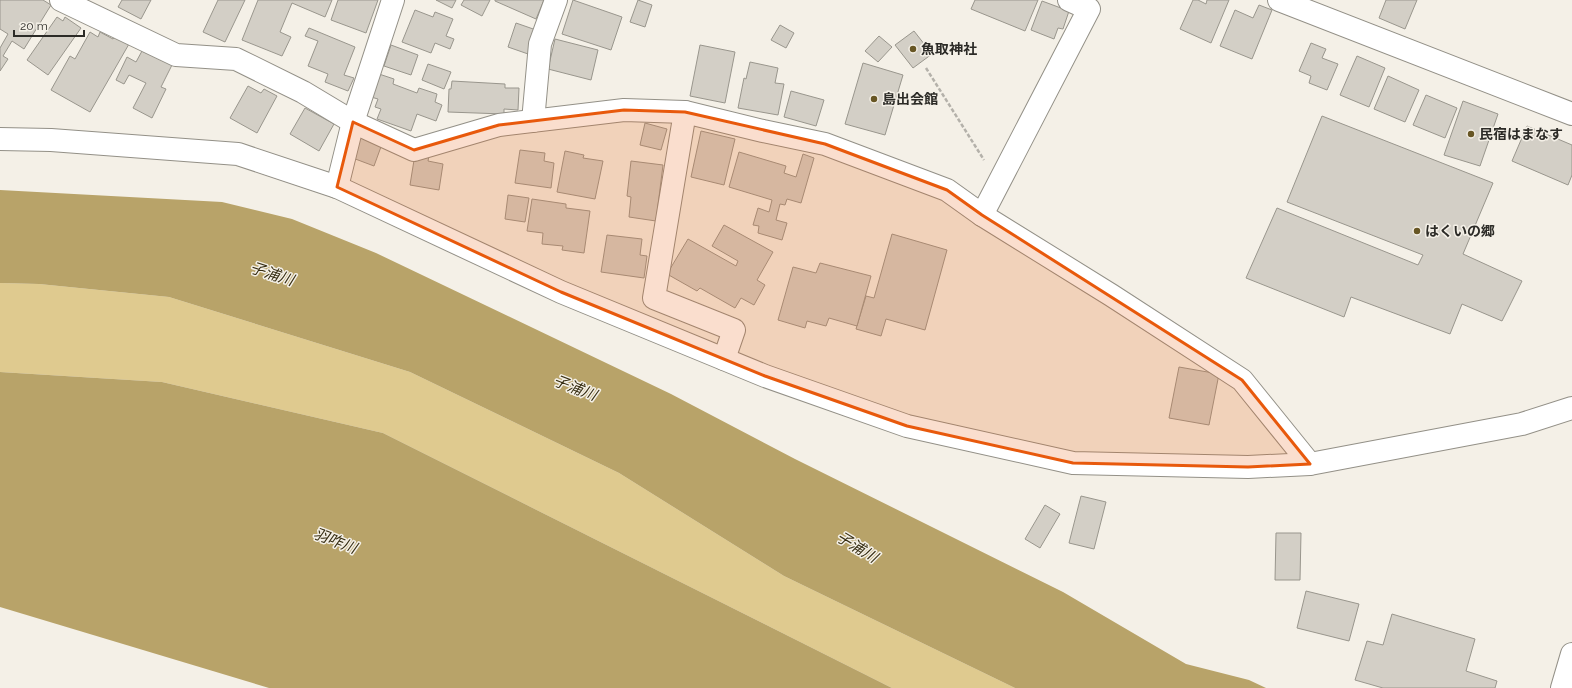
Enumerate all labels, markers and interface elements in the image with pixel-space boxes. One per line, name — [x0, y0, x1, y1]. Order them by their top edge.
scale bar — [14, 12, 84, 38]
text: 20 m — [20, 19, 48, 33]
place label: 魚取神社 — [921, 41, 977, 57]
marker: 魚取神社 — [908, 44, 918, 54]
place label: 島出会館 — [882, 91, 938, 107]
marker: 島出会館 — [869, 94, 879, 104]
place label: 民宿はまなす — [1479, 126, 1563, 142]
marker: 民宿はまなす — [1466, 129, 1476, 139]
place label: はくいの郷 — [1425, 223, 1495, 239]
marker: はくいの郷 — [1412, 226, 1422, 236]
water label: 子浦川 — [248, 258, 298, 290]
water label: 子浦川 — [551, 372, 601, 405]
water label: 羽咋川 — [311, 525, 361, 558]
water label: 子浦川 — [833, 528, 883, 567]

